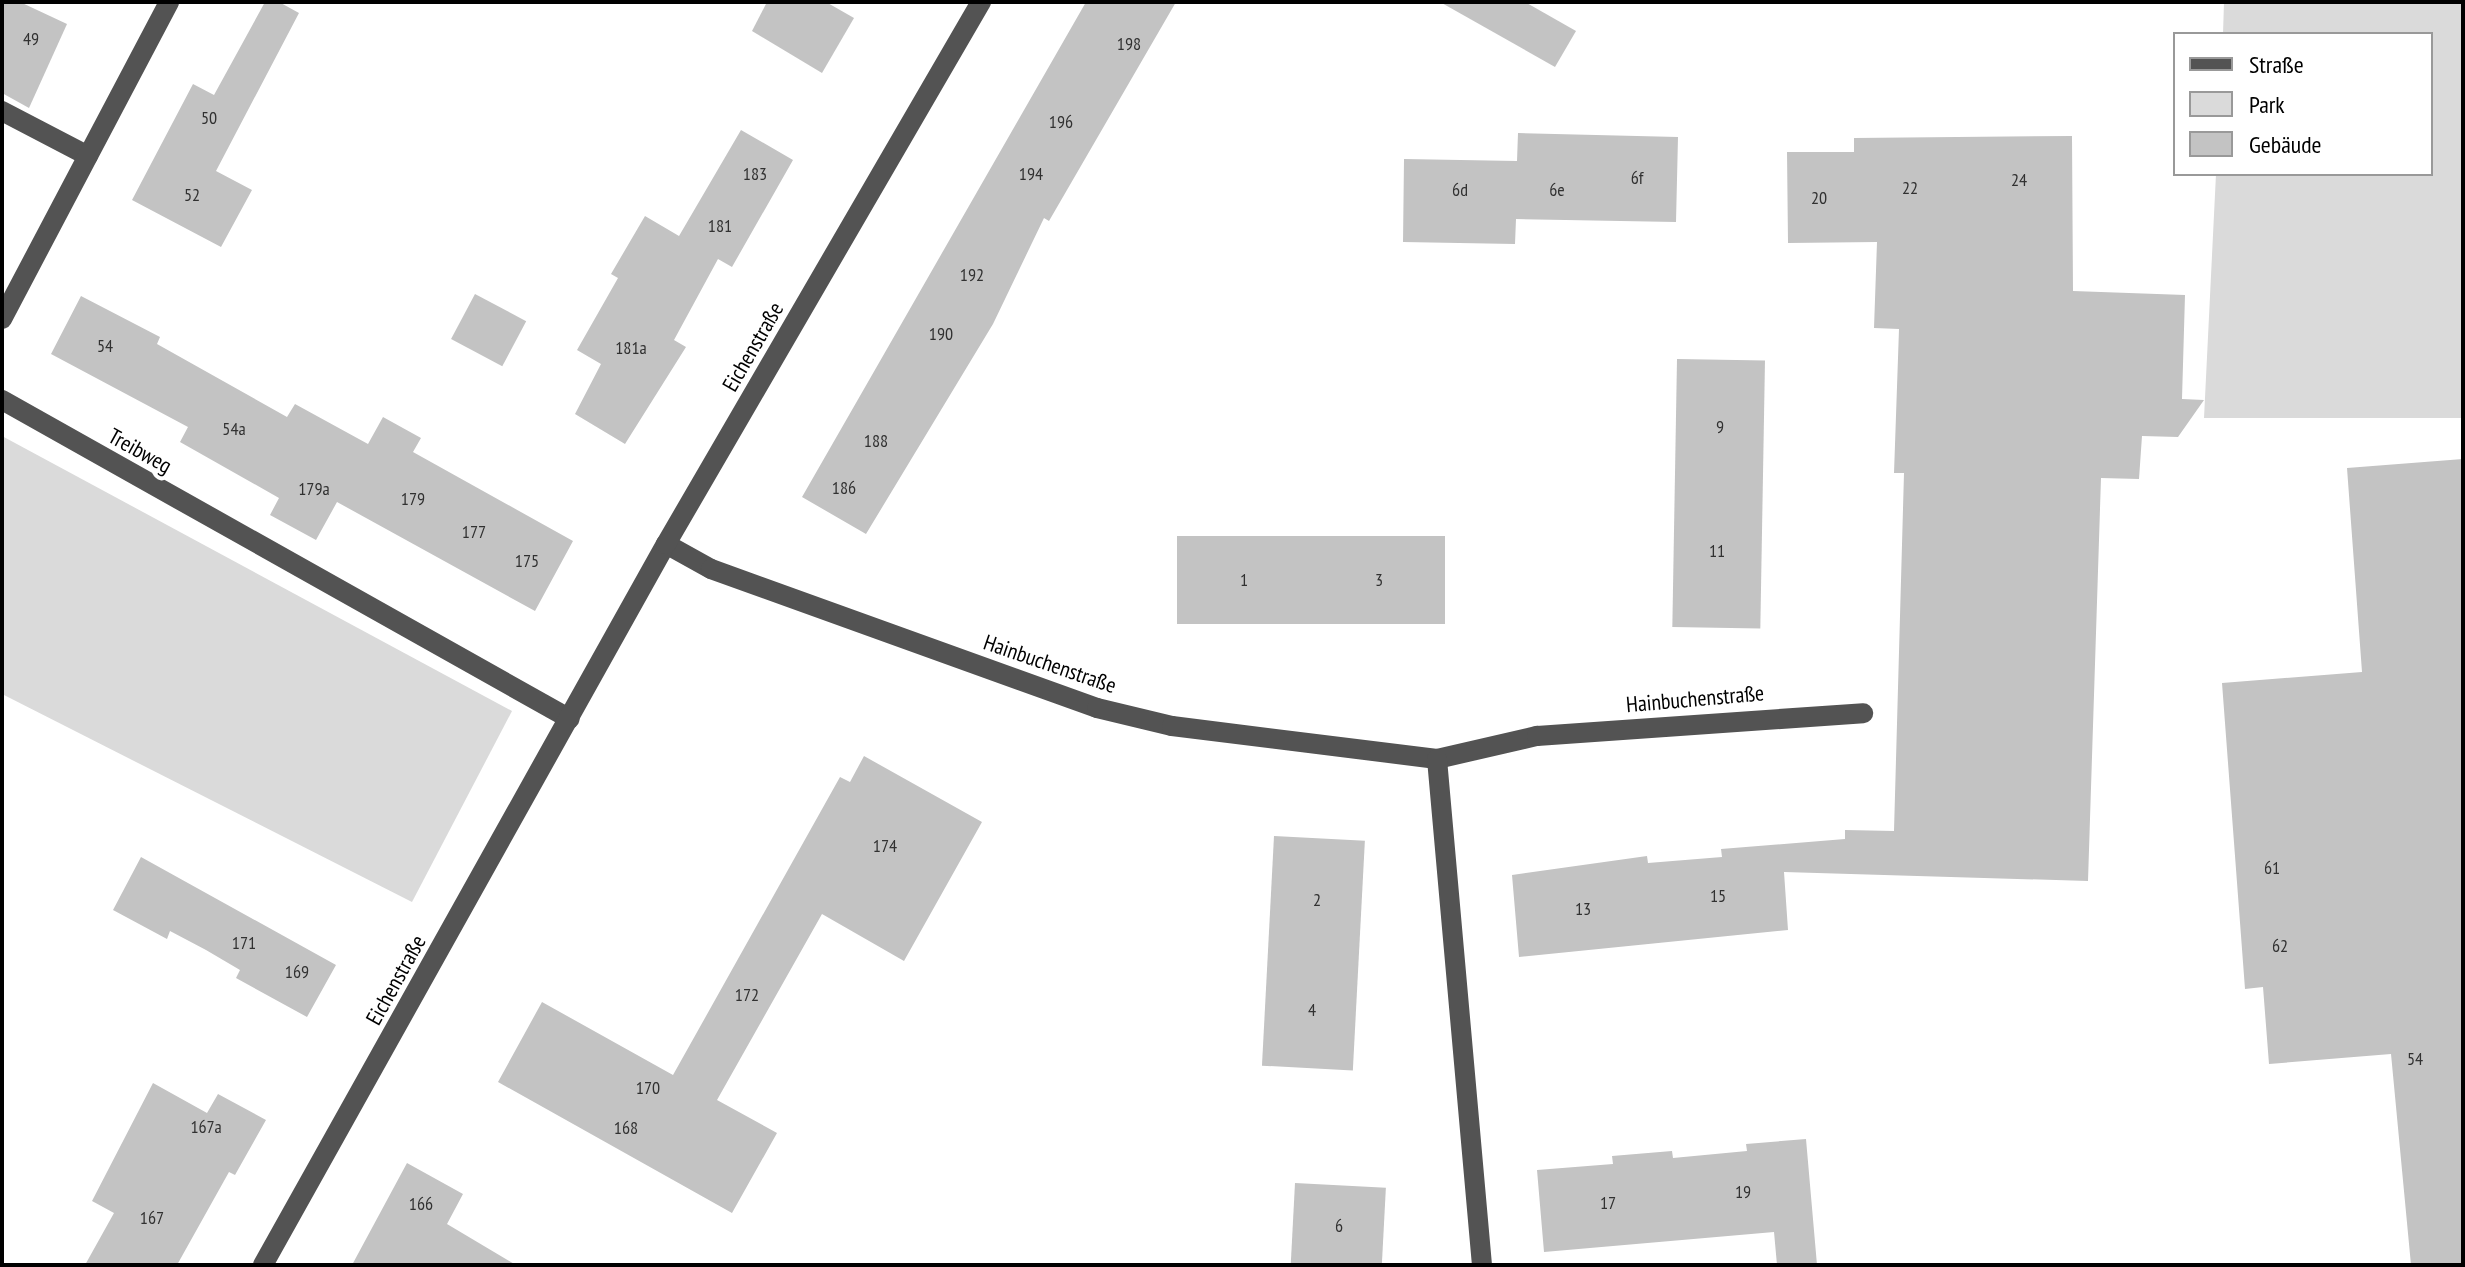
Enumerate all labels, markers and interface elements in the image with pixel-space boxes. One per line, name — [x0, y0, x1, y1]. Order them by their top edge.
house number: 49 — [23, 28, 39, 50]
legend — [2173, 32, 2433, 176]
house number: 198 — [1117, 33, 1141, 55]
text: Straße — [2249, 49, 2304, 80]
text: Park — [2249, 89, 2285, 120]
house number: 50 — [201, 107, 217, 129]
house number: 196 — [1049, 111, 1073, 133]
text: Gebäude — [2249, 129, 2321, 160]
house number: 183 — [743, 163, 767, 185]
house number: 194 — [1019, 163, 1043, 185]
house number: 6f — [1631, 167, 1643, 189]
house number: 24 — [2011, 169, 2027, 191]
house number: 22 — [1902, 177, 1918, 199]
house number: 6d — [1452, 179, 1468, 201]
house number: 6e — [1549, 179, 1565, 201]
house number: 52 — [184, 184, 200, 206]
house number: 20 — [1811, 187, 1827, 209]
house number: 181 — [708, 215, 732, 237]
house number: 192 — [960, 264, 984, 286]
street label: Eichenstraße — [717, 298, 789, 396]
house number: 190 — [929, 323, 953, 345]
house number: 54 — [97, 335, 113, 357]
house number: 181a — [615, 337, 647, 359]
house number: 9 — [1716, 416, 1724, 438]
house number: 54a — [222, 418, 246, 440]
street label: Treibweg — [104, 423, 176, 479]
house number: 188 — [864, 430, 888, 452]
house number: 186 — [832, 477, 856, 499]
house number: 179a — [298, 478, 330, 500]
house number: 179 — [401, 488, 425, 510]
house number: 177 — [462, 521, 486, 543]
house number: 11 — [1709, 540, 1725, 562]
house number: 175 — [515, 550, 539, 572]
house number: 1 — [1240, 569, 1248, 591]
house number: 3 — [1375, 569, 1383, 591]
street label: Hainbuchenstraße — [980, 629, 1120, 699]
street label: Hainbuchenstraße — [1625, 680, 1765, 718]
house number: 174 — [873, 835, 897, 857]
house number: 61 — [2264, 857, 2280, 879]
house number: 15 — [1710, 885, 1726, 907]
house number: 2 — [1313, 889, 1321, 911]
house number: 13 — [1575, 898, 1591, 920]
street label: Eichenstraße — [361, 930, 431, 1030]
house number: 171 — [232, 932, 256, 954]
house number: 62 — [2272, 935, 2288, 957]
house number: 169 — [285, 961, 309, 983]
house number: 172 — [735, 984, 759, 1006]
house number: 4 — [1308, 999, 1316, 1021]
house number: 54 — [2407, 1048, 2423, 1070]
house number: 170 — [636, 1077, 660, 1099]
house number: 167a — [190, 1116, 222, 1138]
house number: 168 — [614, 1117, 638, 1139]
house number: 19 — [1735, 1181, 1751, 1203]
house number: 17 — [1600, 1192, 1616, 1214]
house number: 166 — [409, 1193, 433, 1215]
house number: 167 — [140, 1207, 164, 1229]
house number: 6 — [1335, 1215, 1343, 1237]

